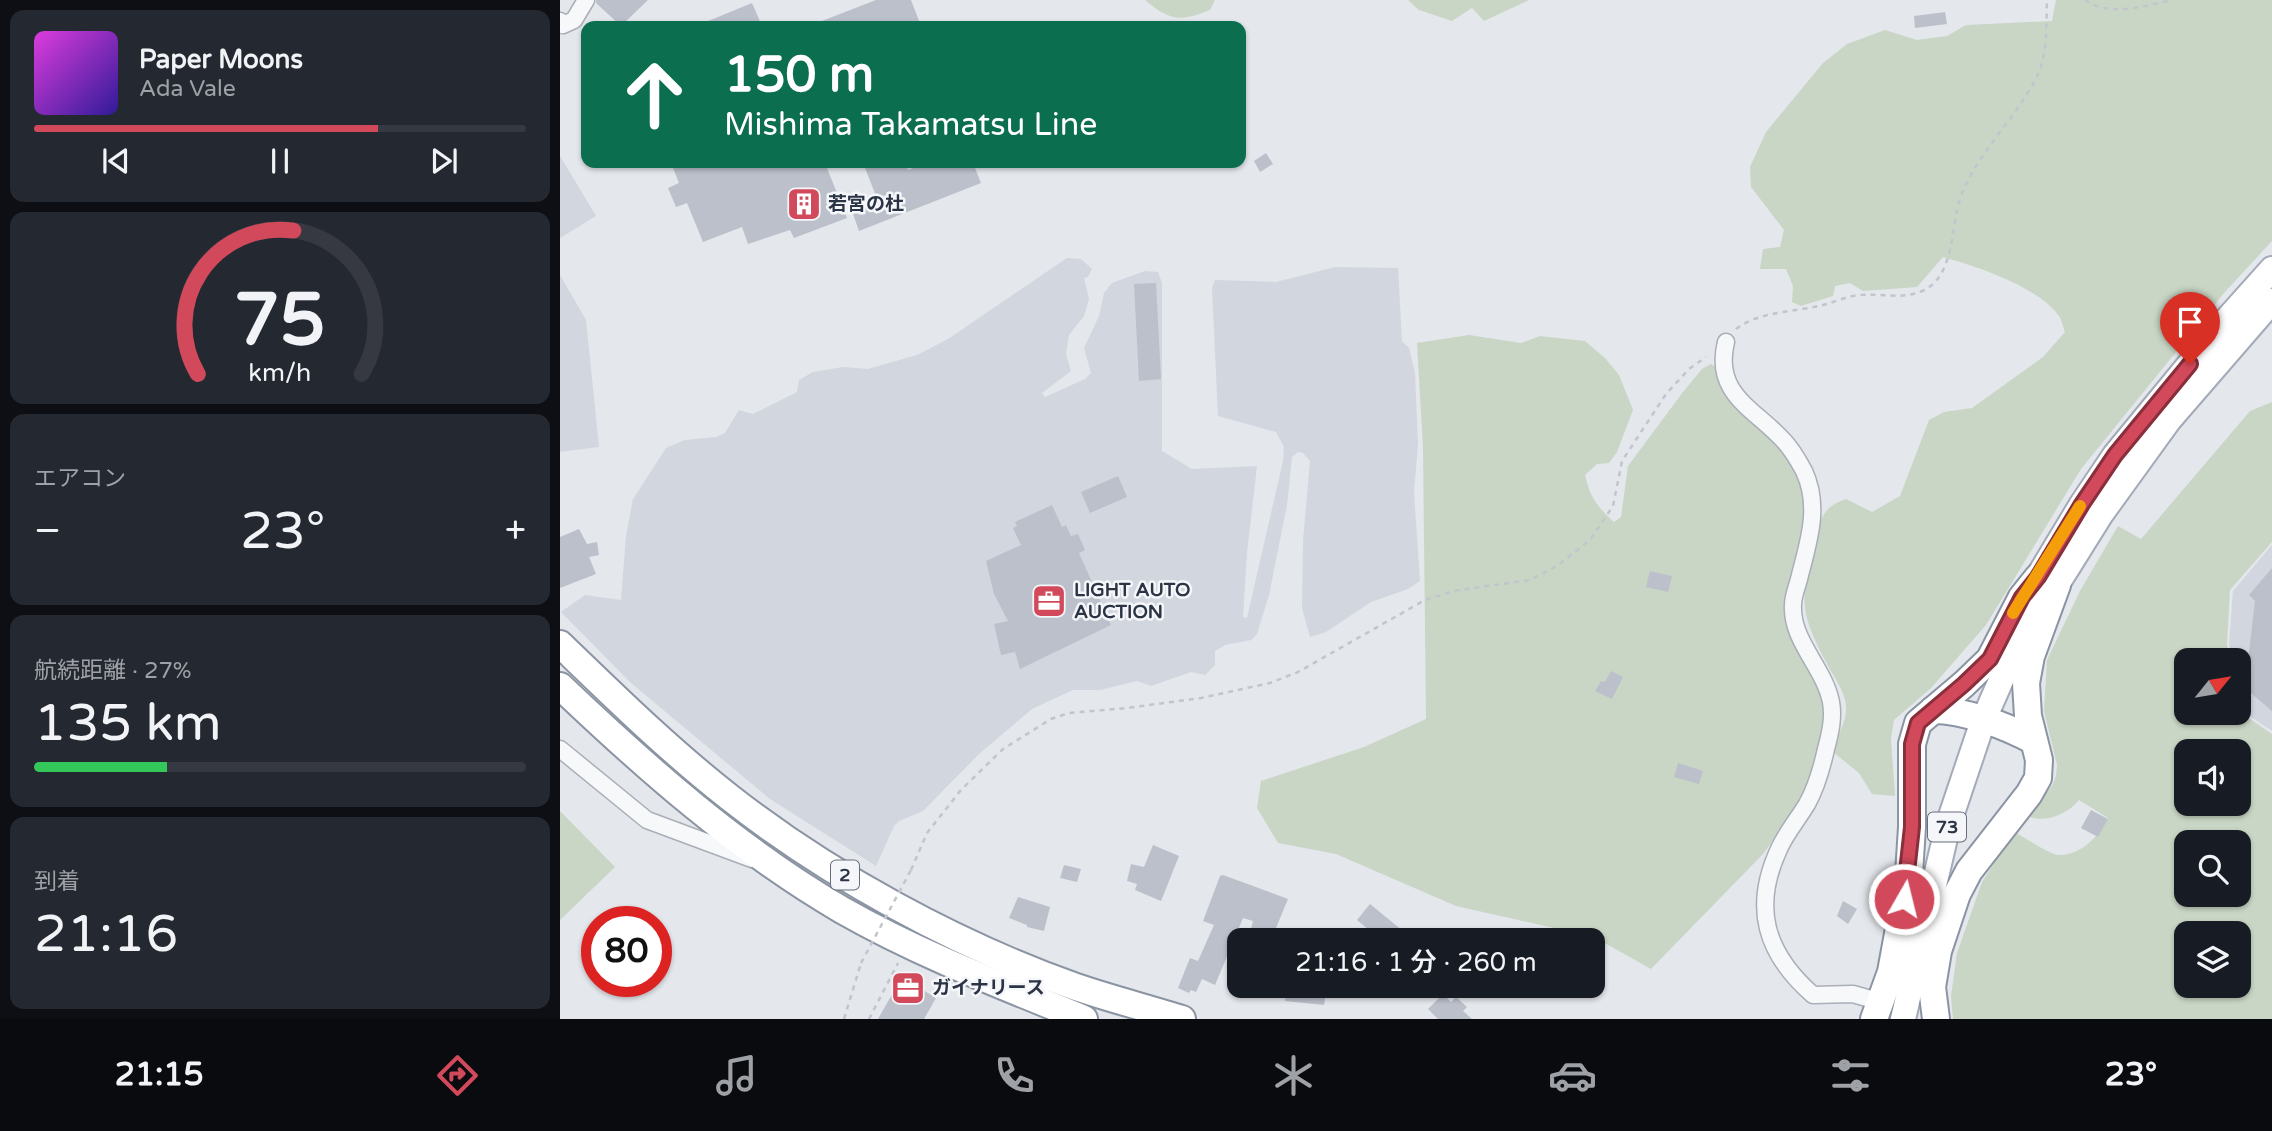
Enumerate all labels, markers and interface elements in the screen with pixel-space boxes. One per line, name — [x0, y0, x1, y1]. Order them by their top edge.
text: Paper Moons — [139, 44, 303, 75]
text: 150 m — [724, 46, 874, 105]
icon: ahead — [609, 49, 700, 140]
text: Ada Vale — [139, 75, 236, 103]
text: Mishima Takamatsu Line — [724, 106, 1097, 144]
icon: previous — [97, 142, 135, 180]
icon: pause — [261, 142, 299, 180]
icon: next — [425, 142, 463, 180]
building icon: 若宮の杜 — [785, 185, 823, 223]
place label: 若宮の杜 — [828, 193, 904, 215]
text: 75 — [234, 277, 326, 365]
pin — [2160, 292, 2220, 364]
icon: arrive — [2171, 303, 2209, 341]
text: km/h — [249, 357, 311, 387]
text: エアコン — [34, 465, 126, 493]
text: 23° — [240, 500, 325, 563]
text: − — [34, 508, 61, 554]
text: + — [505, 508, 526, 554]
place label: LIGHT AUTO AUCTION — [1074, 579, 1190, 623]
office icon: LIGHT AUTO AUCTION — [1030, 582, 1068, 620]
north arrow — [2174, 648, 2250, 724]
map controls — [2174, 648, 2251, 998]
text: 航続距離 · 27% — [34, 657, 192, 685]
text: 135 km — [34, 692, 222, 755]
button: sound — [2174, 739, 2251, 816]
road number: 73 — [1928, 812, 1966, 842]
button: search — [2174, 830, 2251, 907]
road number: 2 — [831, 860, 859, 890]
position arrow — [1867, 862, 1941, 936]
text: 到着 — [34, 868, 80, 896]
text: 21:16 — [34, 903, 178, 966]
speed limit sign: 80 — [581, 906, 672, 997]
button: layers — [2174, 921, 2251, 998]
text: 21:16 · 1 分 · 260 m — [1295, 947, 1537, 978]
office icon: ガイナリース — [889, 969, 927, 1007]
place label: ガイナリース — [932, 977, 1045, 999]
icon: directions — [433, 1051, 482, 1100]
icon: music — [712, 1051, 761, 1100]
icon: phone — [990, 1051, 1039, 1100]
icon: climate — [1269, 1051, 1318, 1100]
icon: car — [1548, 1051, 1597, 1100]
icon: filters — [1826, 1051, 1875, 1100]
text: 21:15 — [115, 1056, 204, 1094]
text: 23° — [2105, 1056, 2157, 1094]

